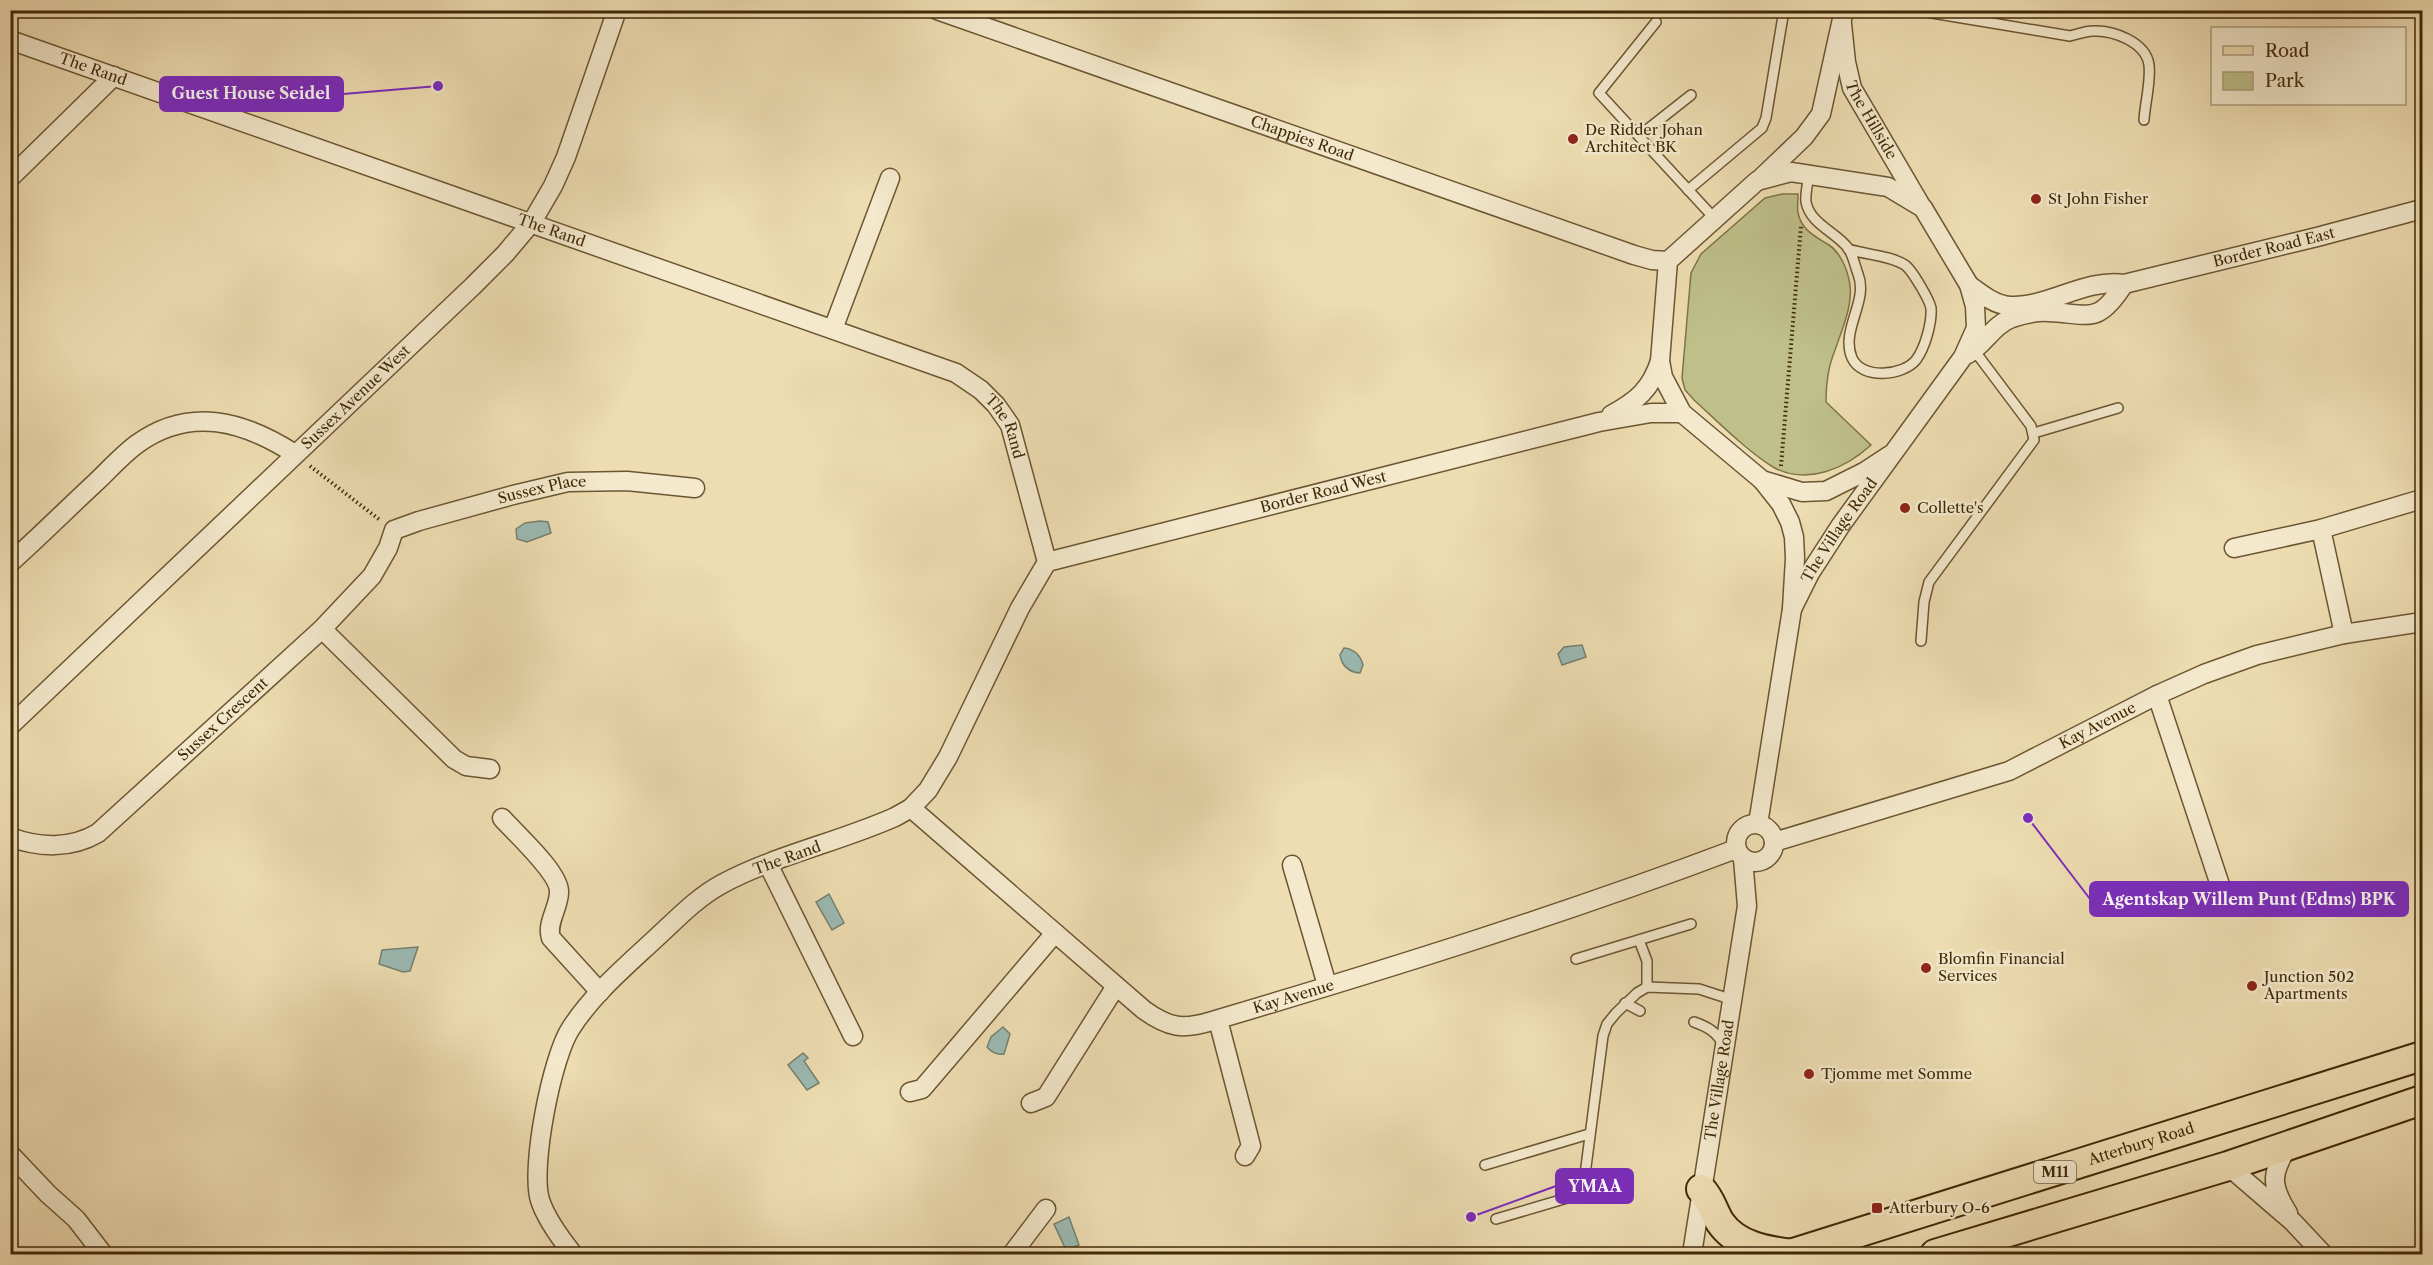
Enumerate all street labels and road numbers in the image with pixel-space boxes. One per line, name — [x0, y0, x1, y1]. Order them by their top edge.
street label: The Rand — [57, 48, 130, 89]
street label: The Hillside — [1842, 79, 1902, 163]
street label: Chappies Road — [1248, 111, 1356, 165]
street label: The Rand — [515, 209, 588, 251]
street label: Border Road East — [2211, 223, 2337, 271]
street label: Sussex Avenue West — [297, 340, 414, 453]
street label: The Rand — [981, 390, 1029, 461]
street label: Border Road West — [1258, 466, 1389, 517]
street label: Sussex Place — [495, 472, 586, 508]
street label: The Village Road — [1797, 474, 1881, 585]
street label: Sussex Crescent — [173, 673, 272, 765]
street label: Kay Avenue — [2056, 698, 2139, 753]
street label: The Rand — [750, 837, 823, 879]
street label: Kay Avenue — [1251, 975, 1336, 1017]
street label: The Village Road — [1700, 1018, 1738, 1142]
street label: Atterbury Road — [2085, 1118, 2196, 1169]
road number: M11 — [2034, 1161, 2076, 1183]

